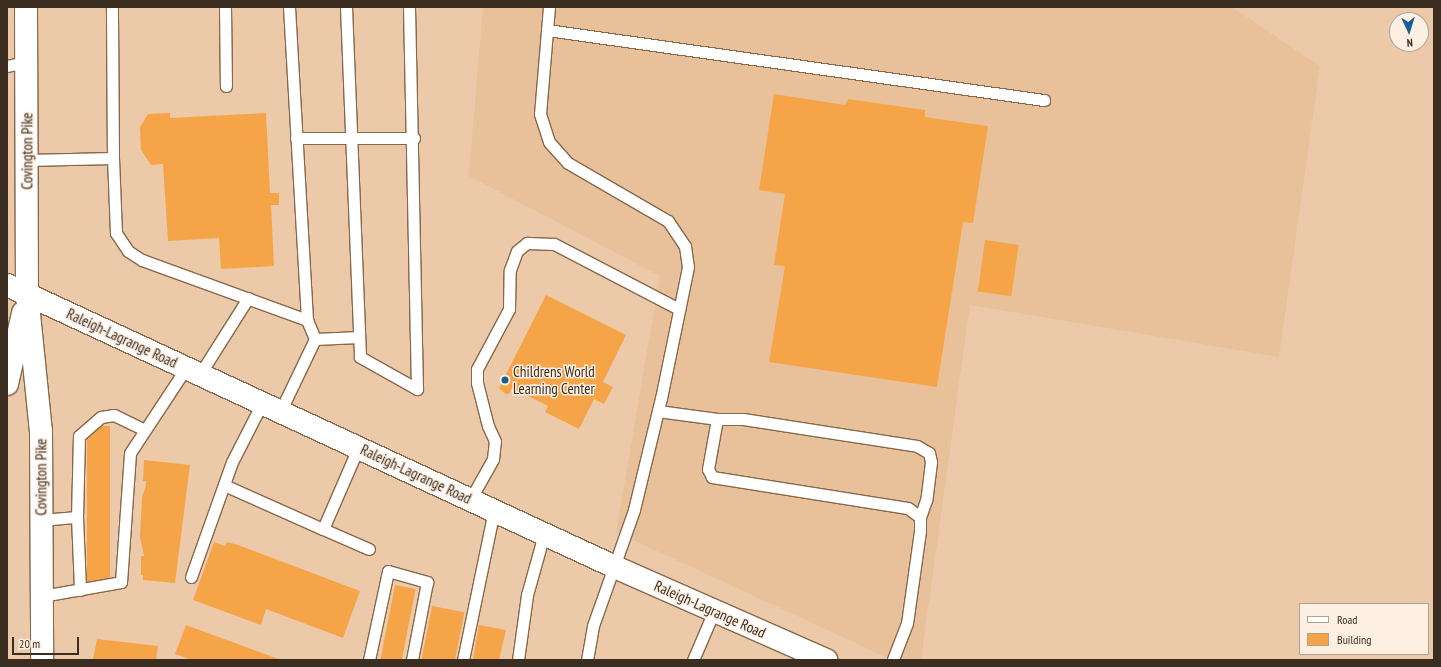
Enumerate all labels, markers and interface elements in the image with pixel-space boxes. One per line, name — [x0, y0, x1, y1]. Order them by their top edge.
north arrow — [1389, 12, 1429, 52]
text: N — [1406, 36, 1413, 50]
street label: Covington Pike — [18, 112, 36, 190]
street label: Raleigh-Lagrange Road — [64, 304, 180, 372]
place label: Childrens World Learning Center — [513, 362, 595, 397]
marker: Childrens World Learning Center — [500, 375, 510, 385]
street label: Covington Pike — [32, 438, 50, 516]
street label: Raleigh-Lagrange Road — [358, 440, 474, 508]
street label: Raleigh-Lagrange Road — [651, 576, 769, 642]
legend — [1299, 603, 1429, 655]
text: Road — [1337, 612, 1357, 627]
scale bar — [14, 629, 81, 655]
text: Building — [1337, 632, 1372, 647]
text: 20 m — [19, 636, 40, 651]

